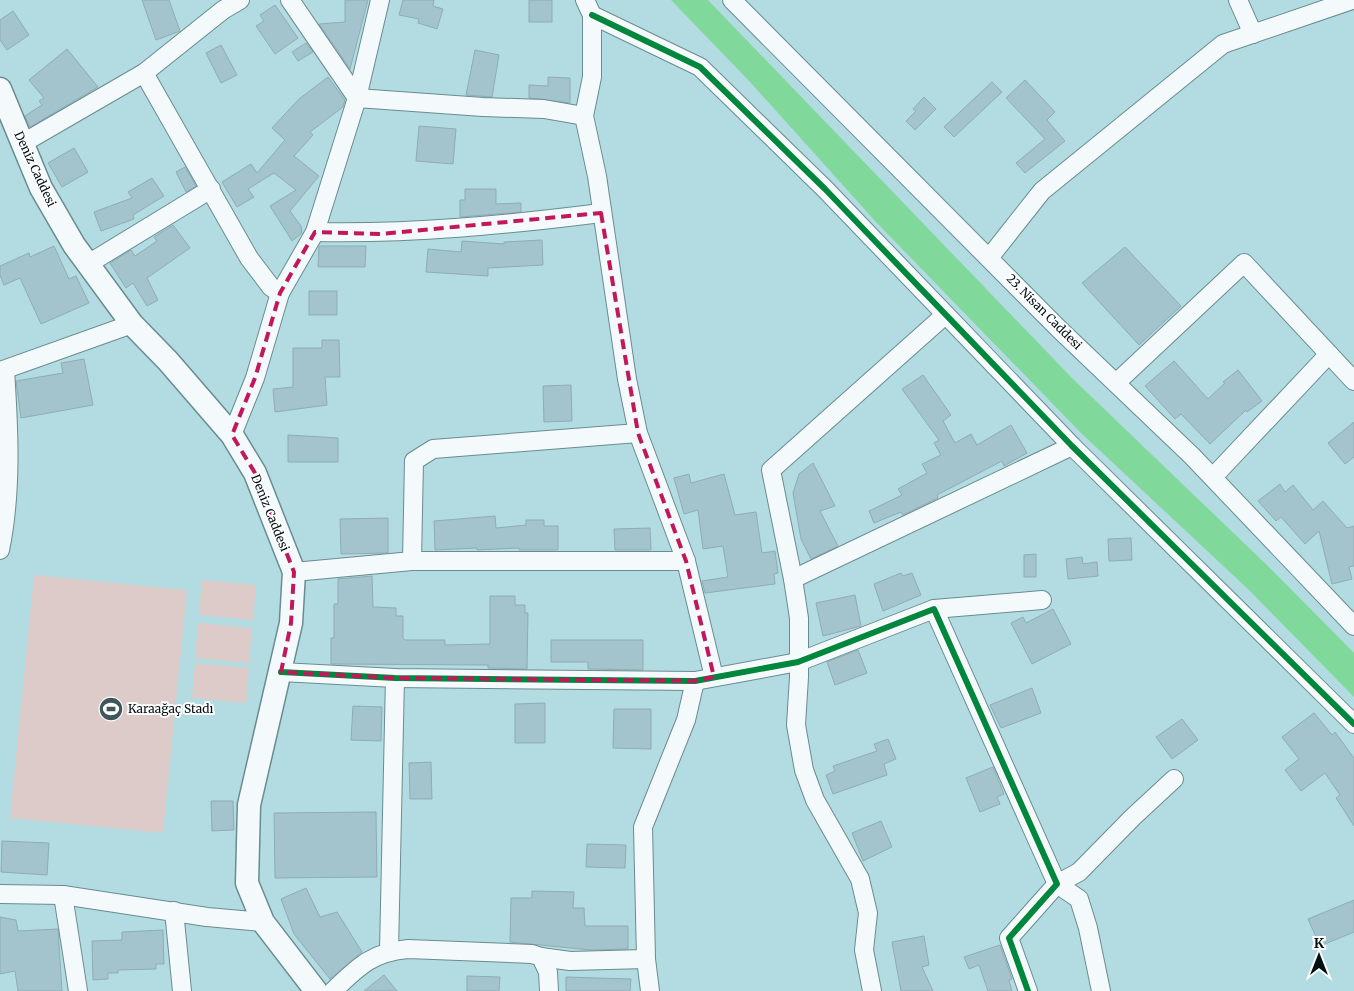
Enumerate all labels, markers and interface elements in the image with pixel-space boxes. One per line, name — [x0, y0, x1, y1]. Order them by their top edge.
street label: Deniz Caddesi — [11, 129, 60, 209]
street label: 23. Nisan Caddesi — [1004, 271, 1085, 353]
street label: Deniz Caddesi — [248, 472, 293, 554]
sports icon: Karaağaç Stadı — [98, 696, 124, 722]
place label: Karaağaç Stadı — [128, 701, 213, 716]
north arrow — [1294, 931, 1344, 981]
text: K — [1314, 934, 1325, 952]

